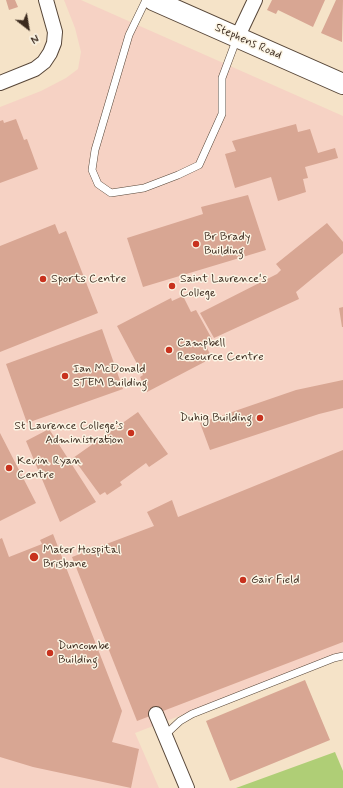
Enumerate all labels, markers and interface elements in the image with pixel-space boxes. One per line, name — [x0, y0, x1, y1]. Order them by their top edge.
north arrow — [8, 8, 48, 48]
street label: Stephens Road — [212, 21, 284, 63]
text: N — [27, 30, 41, 46]
place label: Br Brady Building — [204, 230, 250, 258]
marker: Br Brady Building — [191, 239, 201, 249]
place label: Sports Centre — [51, 272, 126, 286]
place label: Saint Laurence's College — [180, 272, 267, 300]
marker: Sports Centre — [38, 274, 48, 284]
marker: Saint Laurence's College — [167, 281, 177, 291]
place label: Campbell Resource Centre — [177, 336, 264, 364]
marker: Campbell Resource Centre — [164, 345, 174, 355]
place label: Ian McDonald STEM Building — [73, 362, 147, 390]
marker: Ian McDonald STEM Building — [60, 371, 70, 381]
place label: Duhig Building — [180, 411, 252, 425]
marker: Duhig Building — [255, 413, 265, 423]
place label: St Laurence College’s Administration — [14, 419, 123, 447]
marker: St Laurence College’s Administration — [126, 428, 136, 438]
place label: Kevin Ryan Centre — [17, 454, 81, 482]
marker: Kevin Ryan Centre — [4, 463, 14, 473]
place label: Mater Hospital Brisbane — [43, 543, 121, 571]
marker: Mater Hospital Brisbane — [28, 551, 40, 563]
place label: Gair Field — [251, 573, 299, 587]
marker: Gair Field — [238, 575, 248, 585]
place label: Duncombe Building — [58, 639, 109, 667]
marker: Duncombe Building — [45, 648, 55, 658]

